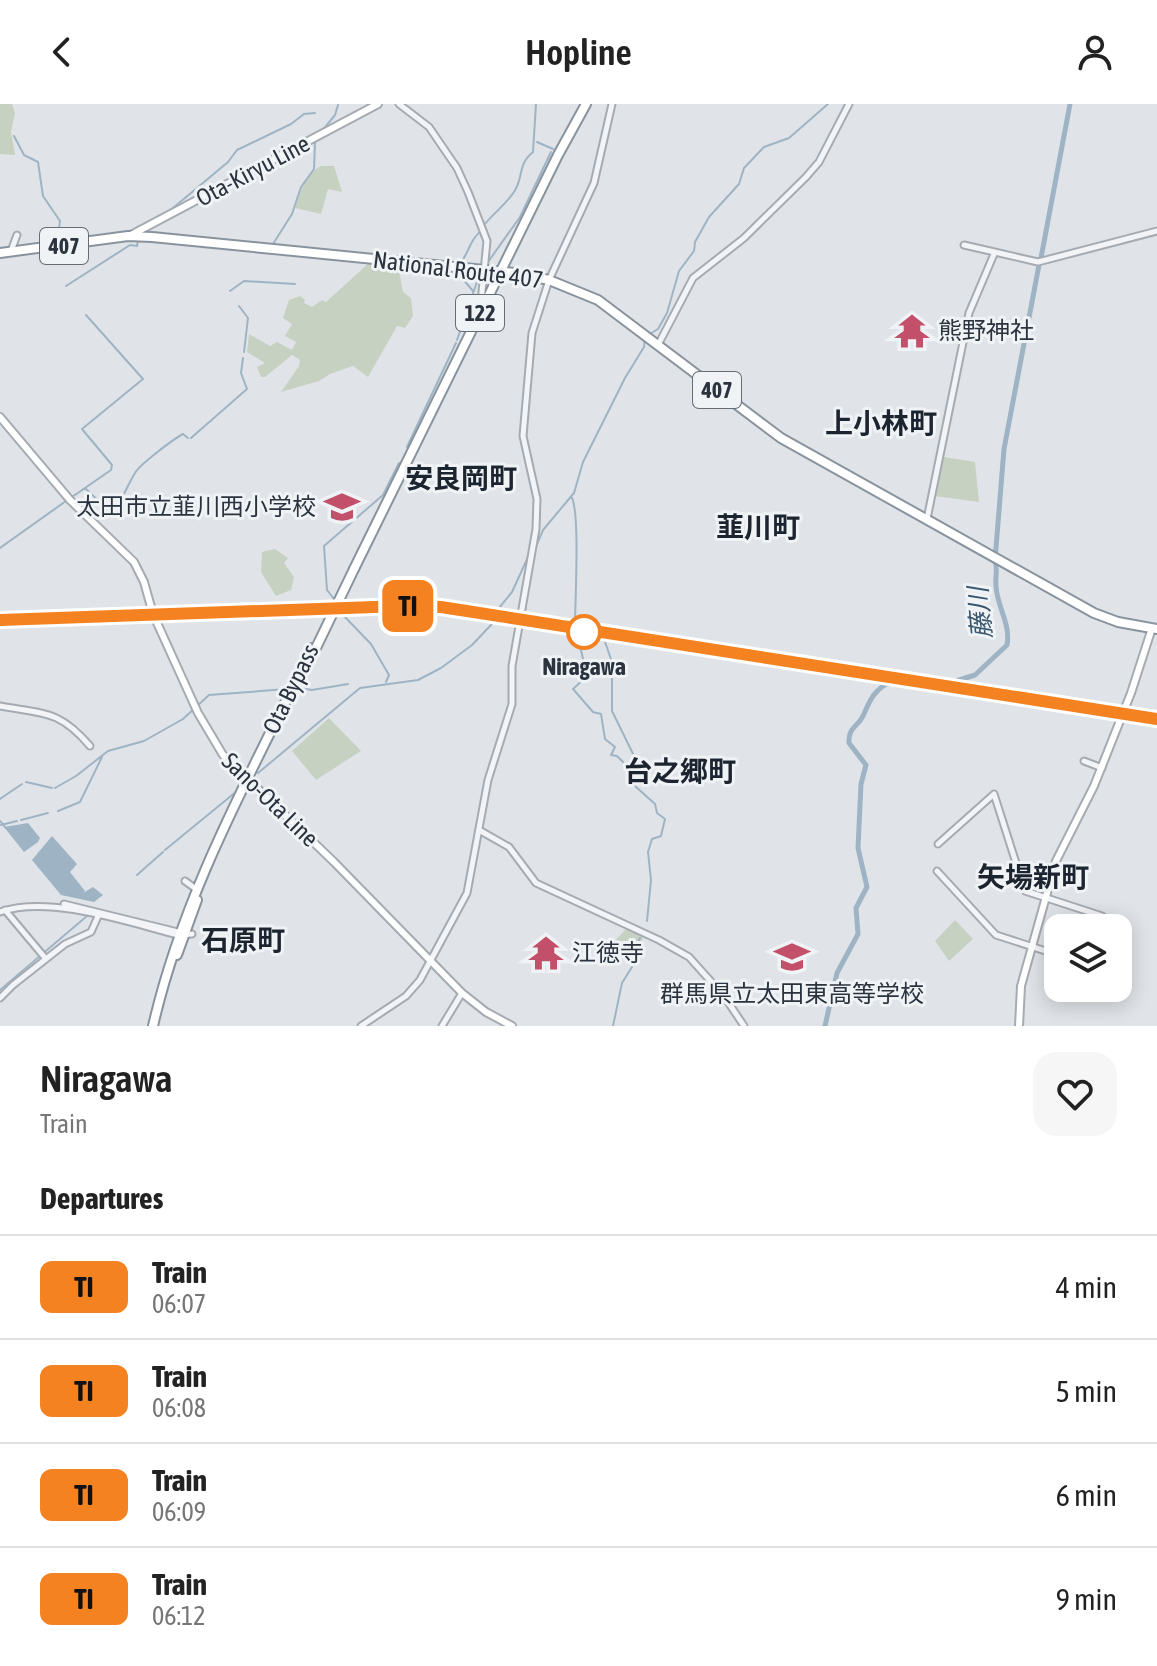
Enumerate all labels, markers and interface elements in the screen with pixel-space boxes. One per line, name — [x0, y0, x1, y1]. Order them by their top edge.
icon: back — [40, 30, 84, 74]
icon: person — [1073, 30, 1117, 74]
text: Hopline — [525, 31, 632, 73]
street label: Ota-Kiryu Line — [191, 129, 314, 212]
road number: 407 — [40, 228, 88, 264]
street label: National Route 407 — [372, 246, 545, 293]
road number: 122 — [456, 295, 504, 331]
temple icon: 熊野神社 — [893, 312, 931, 350]
place label: 熊野神社 — [938, 317, 1034, 344]
road number: 407 — [693, 372, 741, 408]
district label: 上小林町 — [825, 407, 937, 439]
district label: 安良岡町 — [405, 462, 517, 494]
school or university icon: 太田市立韮川西小学校 — [323, 488, 361, 526]
place label: 太田市立韮川西小学校 — [76, 493, 316, 520]
district label: 韮川町 — [716, 511, 800, 543]
line badge: TI — [372, 580, 444, 632]
water label: 藤川 — [963, 583, 997, 640]
text: TI — [398, 590, 418, 622]
marker: Niragawa — [567, 615, 601, 649]
street label: Ota Bypass — [257, 640, 324, 738]
place label: Niragawa — [542, 653, 626, 680]
street label: Sano-Ota Line — [217, 747, 324, 852]
district label: 台之郷町 — [624, 755, 736, 787]
district label: 矢場新町 — [977, 861, 1089, 893]
map controls — [1044, 914, 1132, 1002]
button: layers — [1044, 914, 1132, 1002]
district label: 石原町 — [201, 924, 285, 956]
temple icon: 江徳寺 — [527, 934, 565, 972]
school or university icon: 群馬県立太田東高等学校 — [773, 938, 811, 976]
place label: 江徳寺 — [572, 939, 644, 966]
place label: 群馬県立太田東高等学校 — [660, 980, 924, 1007]
button: heart — [1033, 1052, 1117, 1136]
text: Niragawa — [40, 1057, 173, 1100]
text: Train — [40, 1109, 88, 1139]
text: Departures — [40, 1181, 163, 1215]
text: Train — [152, 1255, 207, 1289]
text: 4 min — [1056, 1270, 1117, 1304]
text: TI — [74, 1271, 94, 1303]
text: 06:07 — [152, 1289, 206, 1319]
text: Train — [152, 1359, 207, 1393]
text: 5 min — [1056, 1374, 1117, 1408]
text: TI — [74, 1375, 94, 1407]
text: 06:08 — [152, 1393, 206, 1423]
text: Train — [152, 1463, 207, 1497]
text: 6 min — [1056, 1478, 1117, 1512]
text: TI — [74, 1479, 94, 1511]
text: 06:09 — [152, 1497, 206, 1527]
text: Train — [152, 1567, 207, 1601]
text: 9 min — [1056, 1582, 1117, 1616]
text: TI — [74, 1583, 94, 1615]
text: 06:12 — [152, 1601, 206, 1631]

